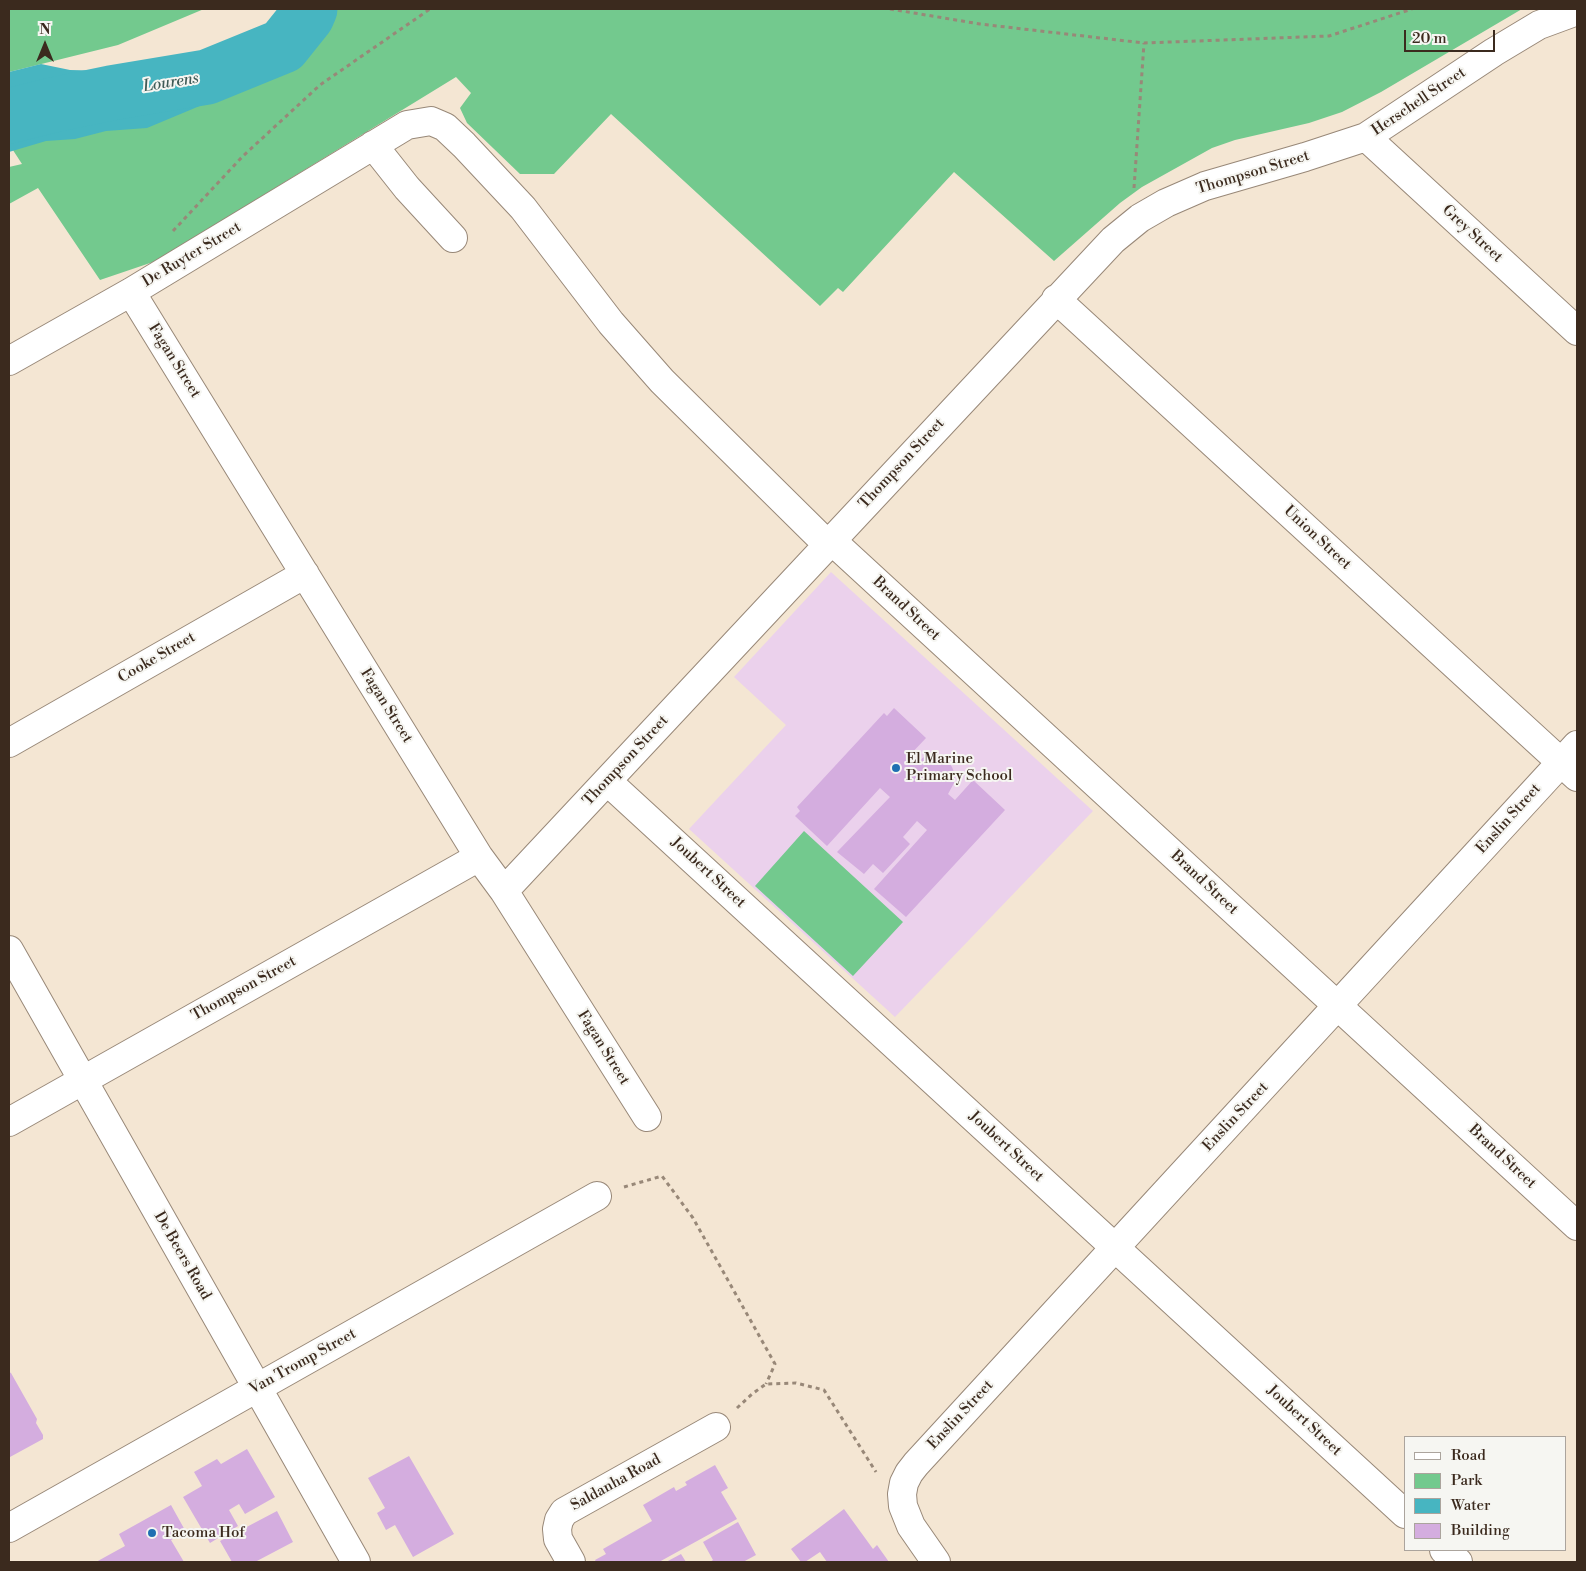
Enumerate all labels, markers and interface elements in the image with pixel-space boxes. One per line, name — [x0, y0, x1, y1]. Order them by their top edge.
north arrow — [20, 20, 70, 70]
scale bar — [1406, 20, 1497, 52]
text: N — [39, 21, 51, 39]
text: 20 m — [1412, 29, 1447, 48]
street label: Herschell Street — [1369, 64, 1469, 140]
water label: Lourens — [142, 69, 200, 97]
street label: Thompson Street — [1194, 147, 1312, 199]
street label: Grey Street — [1438, 201, 1506, 267]
street label: De Ruyter Street — [140, 219, 244, 291]
street label: Fagan Street — [144, 320, 204, 402]
street label: Thompson Street — [855, 415, 949, 513]
street label: Union Street — [1279, 502, 1355, 574]
street label: Brand Street — [868, 573, 944, 645]
street label: Cooke Street — [115, 629, 199, 687]
street label: Fagan Street — [356, 665, 416, 747]
street label: Thompson Street — [579, 712, 673, 810]
place label: El Marine Primary School — [906, 750, 1012, 785]
marker: El Marine Primary School — [890, 762, 902, 774]
street label: Enslin Street — [1473, 780, 1545, 858]
street label: Joubert Street — [667, 834, 749, 912]
street label: Brand Street — [1166, 847, 1242, 919]
street label: Thompson Street — [188, 953, 300, 1025]
street label: Fagan Street — [573, 1007, 633, 1089]
street label: Enslin Street — [1199, 1079, 1273, 1155]
street label: Joubert Street — [965, 1108, 1047, 1186]
street label: Brand Street — [1464, 1121, 1540, 1193]
street label: De Beers Road — [149, 1209, 215, 1303]
street label: Van Tromp Street — [246, 1325, 360, 1399]
street label: Enslin Street — [924, 1377, 998, 1453]
street label: Joubert Street — [1263, 1382, 1345, 1460]
legend — [1404, 1436, 1566, 1551]
text: Road — [1451, 1446, 1486, 1465]
street label: Saldanha Road — [568, 1451, 664, 1515]
text: Park — [1451, 1471, 1482, 1490]
text: Water — [1451, 1496, 1490, 1515]
text: Building — [1451, 1521, 1510, 1540]
place label: Tacoma Hof — [162, 1524, 245, 1542]
marker: Tacoma Hof — [146, 1527, 158, 1539]

